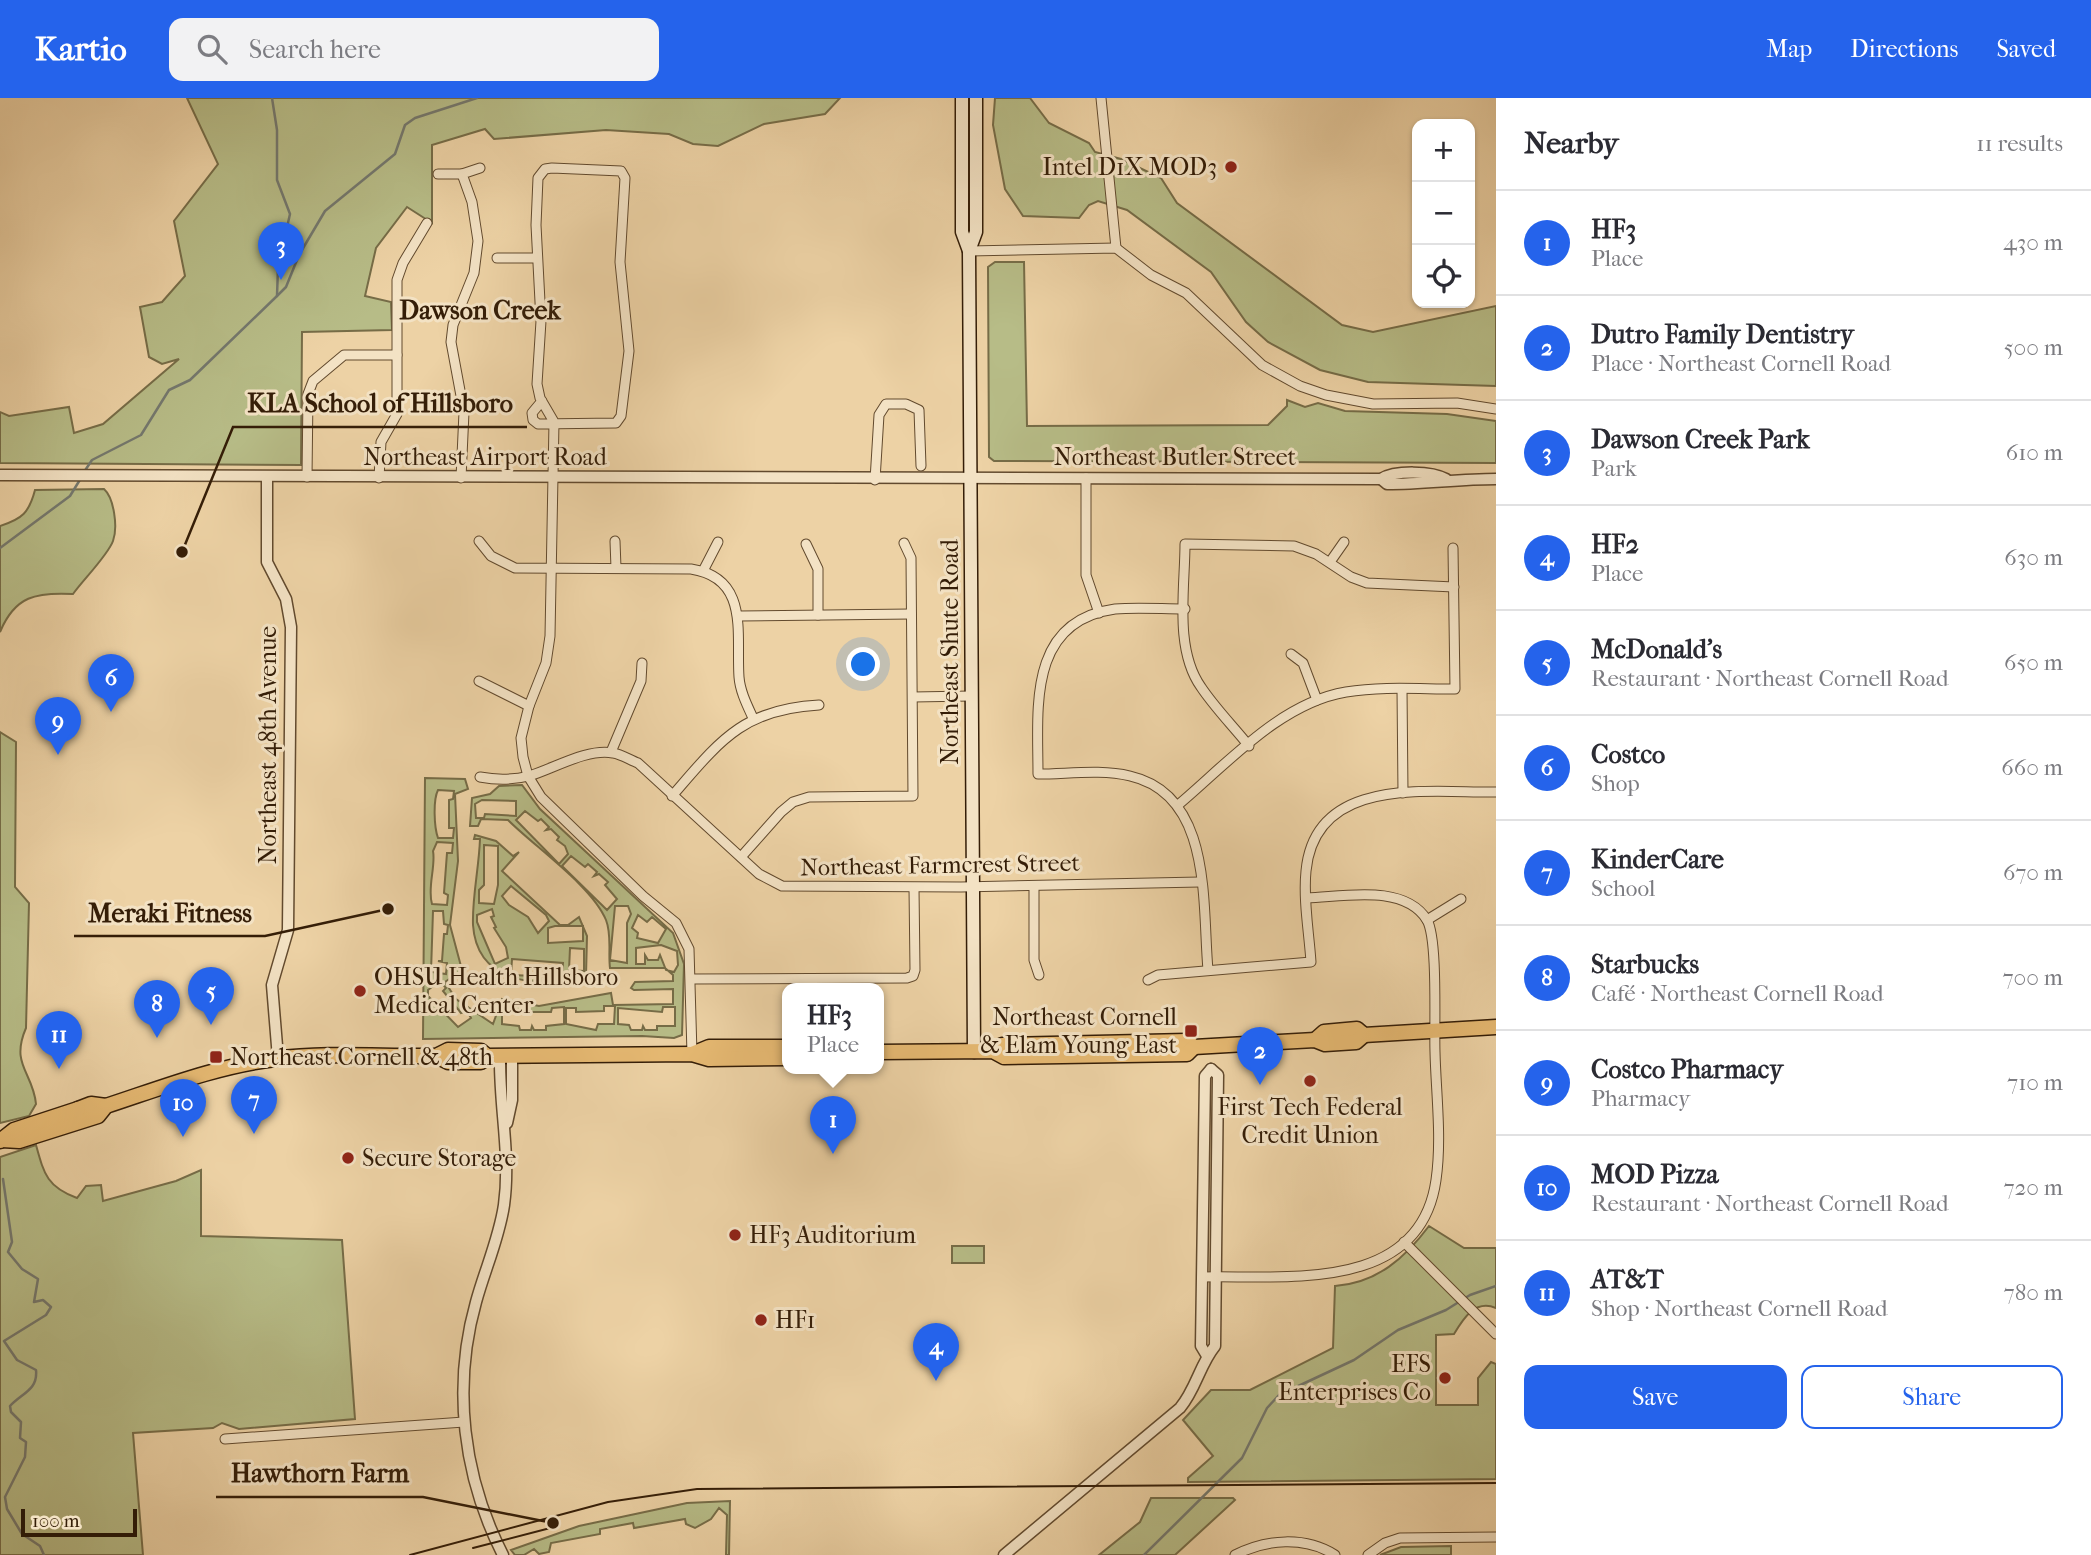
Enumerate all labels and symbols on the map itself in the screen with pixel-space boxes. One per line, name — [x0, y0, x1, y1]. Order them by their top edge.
place label: Intel D1X MOD3 — [1042, 153, 1217, 181]
marker: Intel D1X MOD3 — [1223, 159, 1239, 175]
pin: 3 — [258, 222, 304, 280]
district label: Dawson Creek — [399, 295, 562, 326]
callout: KLA School of Hillsboro — [233, 380, 527, 427]
text: KLA School of Hillsboro — [247, 388, 513, 419]
street label: Northeast Airport Road — [363, 443, 608, 471]
street label: Northeast Butler Street — [1054, 443, 1297, 471]
street label: Northeast Shute Road — [936, 538, 964, 765]
street label: Northeast 48th Avenue — [254, 626, 282, 864]
your location — [846, 647, 880, 681]
pin: 6 — [88, 654, 134, 712]
pin: 9 — [35, 697, 81, 755]
street label: Northeast Farmcrest Street — [800, 849, 1081, 881]
callout: Meraki Fitness — [74, 889, 265, 936]
text: Meraki Fitness — [88, 898, 252, 929]
place label: OHSU Health Hillsboro Medical Center — [374, 963, 618, 1019]
pin: 5 — [188, 967, 234, 1025]
pin: 8 — [134, 980, 180, 1038]
marker: OHSU Health Hillsboro Medical Center — [352, 983, 368, 999]
place label: Northeast Cornell & Elam Young East — [980, 1003, 1177, 1059]
pin: 11 — [36, 1011, 82, 1069]
marker: Northeast Cornell & Elam Young East — [1183, 1023, 1199, 1039]
pin: 2 — [1237, 1027, 1283, 1085]
place label: Northeast Cornell & 48th — [230, 1043, 494, 1071]
marker: Northeast Cornell & 48th — [208, 1049, 224, 1065]
marker: First Tech Federal Credit Union — [1302, 1073, 1318, 1089]
pin: 7 — [231, 1076, 277, 1134]
pin: 10 — [160, 1079, 206, 1137]
place label: First Tech Federal Credit Union — [1217, 1093, 1403, 1149]
pin: 1 — [810, 1096, 856, 1154]
place label: Secure Storage — [362, 1144, 517, 1172]
marker: Secure Storage — [340, 1150, 356, 1166]
place label: HF3 Auditorium — [749, 1221, 916, 1249]
marker: HF3 Auditorium — [727, 1227, 743, 1243]
place label: HF1 — [775, 1306, 815, 1334]
marker: HF1 — [753, 1312, 769, 1328]
pin: 4 — [913, 1323, 959, 1381]
place label: EFS Enterprises Co — [1278, 1350, 1431, 1406]
marker: EFS Enterprises Co — [1437, 1370, 1453, 1386]
callout: Hawthorn Farm — [216, 1450, 423, 1497]
text: Hawthorn Farm — [231, 1458, 410, 1489]
scale bar — [21, 1506, 136, 1538]

